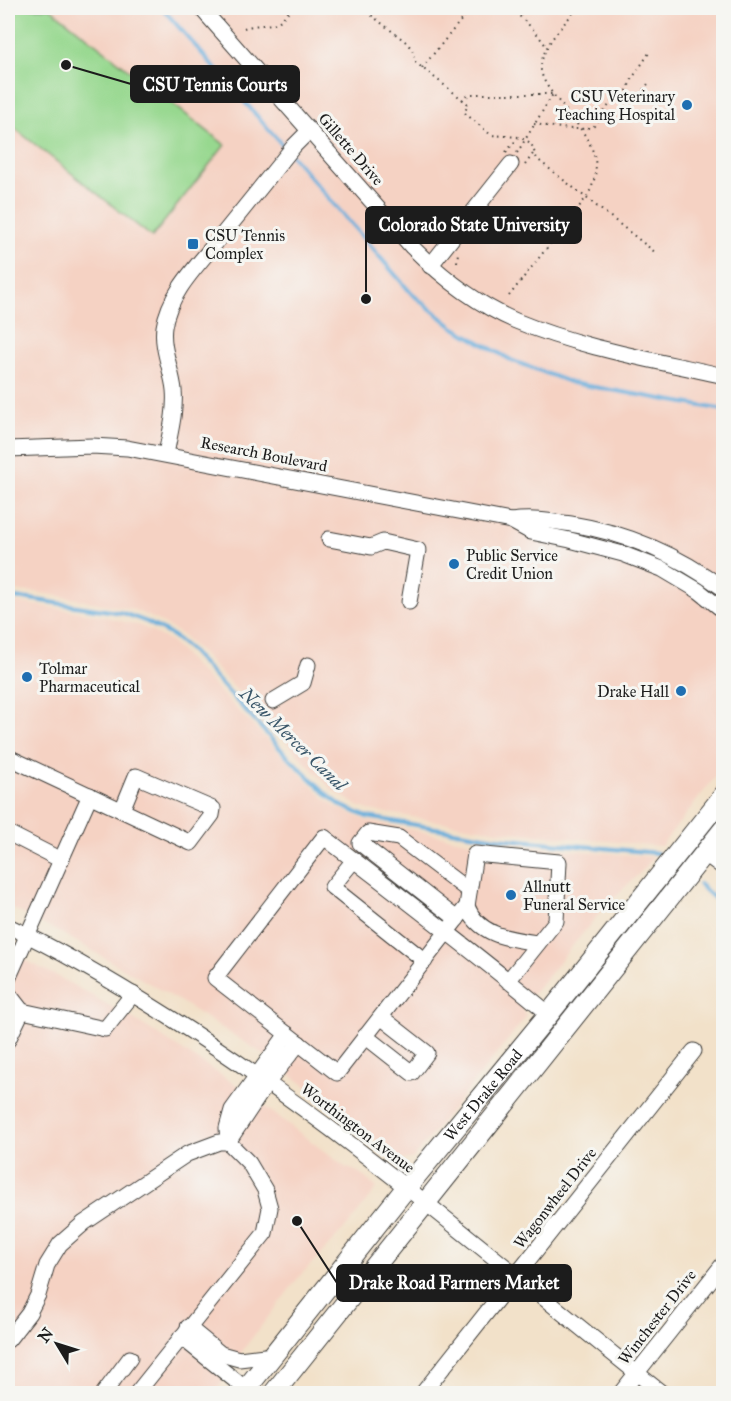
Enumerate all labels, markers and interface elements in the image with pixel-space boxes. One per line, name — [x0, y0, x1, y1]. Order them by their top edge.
callout: CSU Tennis Courts — [131, 66, 299, 102]
text: CSU Tennis Courts — [143, 74, 288, 96]
place label: CSU Veterinary Teaching Hospital — [556, 87, 676, 125]
marker: CSU Veterinary Teaching Hospital — [680, 98, 694, 112]
street label: Gillette Drive — [314, 109, 388, 189]
callout: Colorado State University — [366, 207, 581, 243]
text: Colorado State University — [378, 214, 571, 237]
place label: CSU Tennis Complex — [205, 226, 285, 263]
marker: CSU Tennis Complex — [186, 237, 200, 251]
street label: Research Boulevard — [199, 432, 329, 476]
place label: Public Service Credit Union — [466, 546, 558, 583]
marker: Public Service Credit Union — [447, 557, 461, 571]
place label: Tolmar Pharmaceutical — [39, 659, 140, 696]
marker: Tolmar Pharmaceutical — [20, 670, 34, 684]
water label: New Mercer Canal — [234, 682, 352, 797]
place label: Drake Hall — [597, 682, 670, 701]
marker: Drake Hall — [674, 684, 688, 698]
place label: Allnutt Funeral Service — [522, 877, 626, 914]
marker: Allnutt Funeral Service — [504, 888, 518, 902]
street label: West Drake Road — [439, 1045, 526, 1144]
street label: Worthington Avenue — [297, 1079, 419, 1178]
street label: Wagonwheel Drive — [510, 1144, 601, 1253]
callout: Drake Road Farmers Market — [337, 1265, 571, 1301]
street label: Winchester Drive — [614, 1266, 700, 1368]
text: Drake Road Farmers Market — [349, 1272, 560, 1294]
north arrow — [27, 1314, 87, 1374]
text: N — [34, 1324, 57, 1346]

